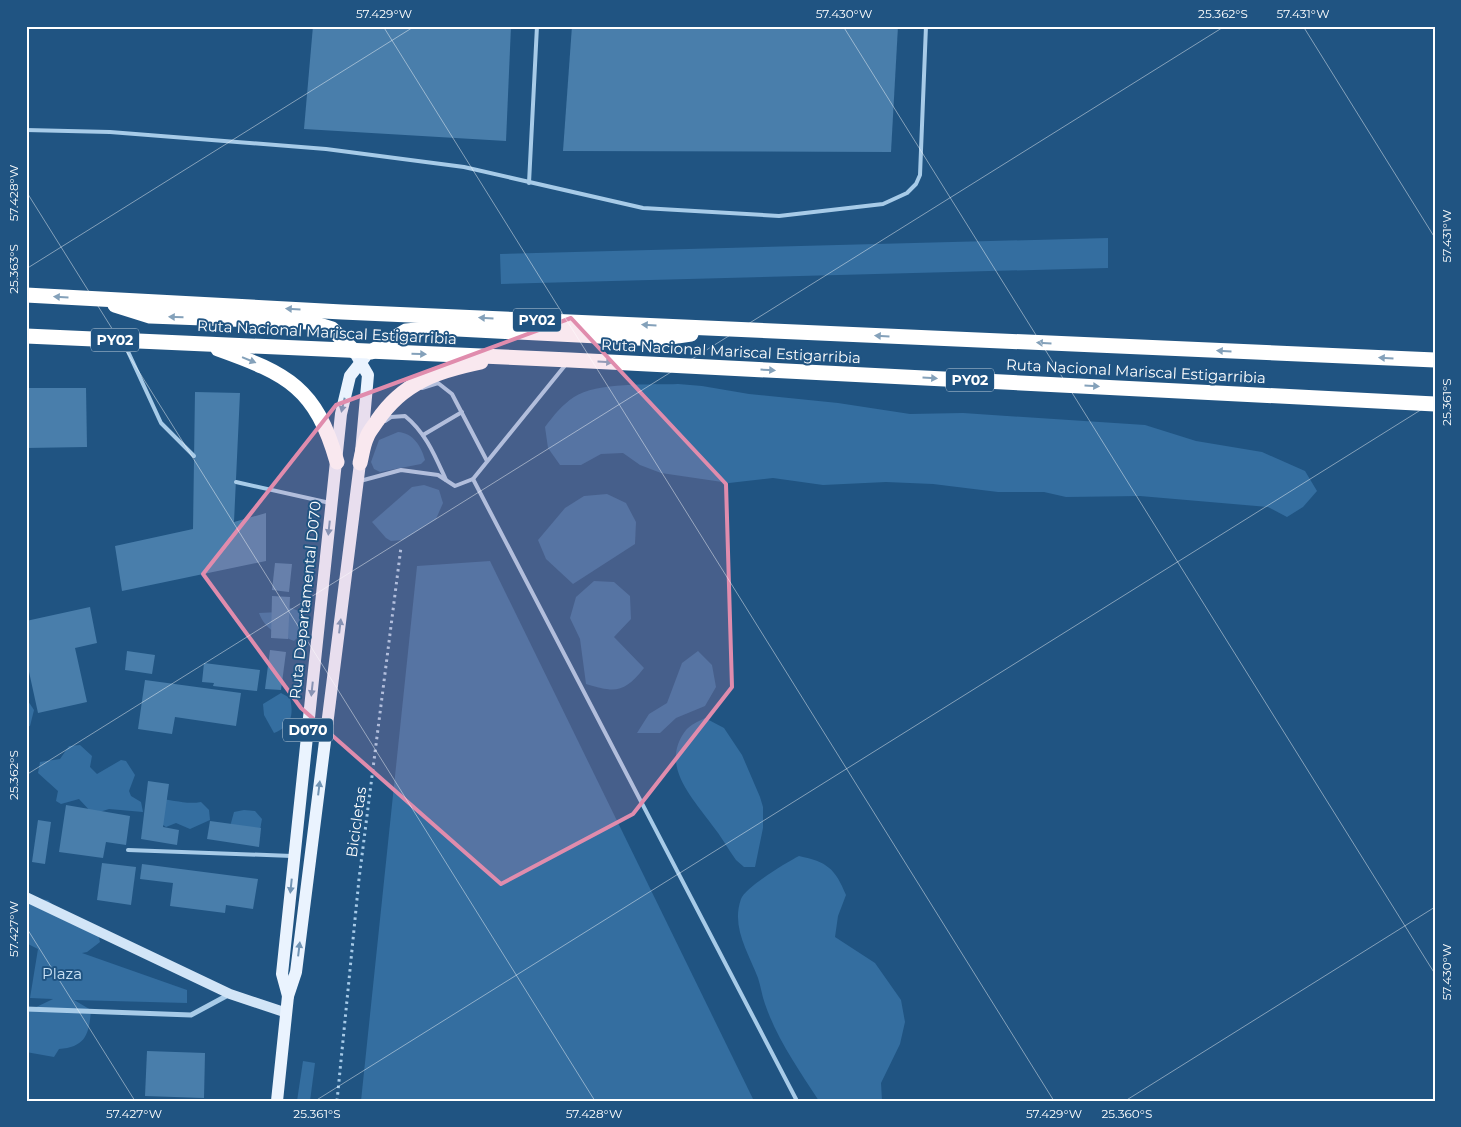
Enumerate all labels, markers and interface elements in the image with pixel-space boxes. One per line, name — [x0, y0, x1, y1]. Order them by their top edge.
text: 57.429°W — [356, 6, 412, 21]
text: 57.430°W — [816, 6, 872, 21]
text: 25.362°S — [1198, 6, 1248, 21]
text: 57.431°W — [1277, 6, 1330, 21]
text: 57.428°W — [6, 165, 21, 221]
text: 57.431°W — [1439, 210, 1454, 263]
text: 25.363°S — [6, 244, 21, 294]
one-way arrow — [53, 292, 69, 300]
one-way arrow — [285, 305, 301, 313]
road number: PY02 — [513, 308, 561, 332]
one-way arrow — [167, 313, 183, 321]
one-way arrow — [478, 314, 494, 322]
street label: Ruta Nacional Mariscal Estigarribia — [197, 316, 457, 348]
one-way arrow — [640, 321, 656, 329]
road number: PY02 — [91, 328, 139, 352]
one-way arrow — [873, 331, 889, 339]
street label: Ruta Nacional Mariscal Estigarribia — [601, 335, 861, 367]
one-way arrow — [1036, 338, 1052, 346]
one-way arrow — [1215, 346, 1231, 354]
one-way arrow — [412, 350, 428, 358]
one-way arrow — [1378, 354, 1394, 362]
street label: Ruta Nacional Mariscal Estigarribia — [1006, 355, 1266, 387]
one-way arrow — [242, 357, 256, 365]
one-way arrow — [598, 358, 614, 366]
one-way arrow — [760, 366, 776, 374]
road number: PY02 — [946, 368, 994, 392]
one-way arrow — [922, 375, 938, 383]
text: 25.361°S — [1439, 378, 1454, 426]
one-way arrow — [1085, 383, 1101, 391]
one-way arrow — [339, 397, 347, 413]
street label: Ruta Departamental D070 — [285, 500, 325, 700]
one-way arrow — [325, 520, 333, 536]
one-way arrow — [336, 618, 344, 634]
one-way arrow — [308, 682, 316, 698]
road number: D070 — [283, 718, 333, 742]
text: 25.362°S — [6, 750, 21, 800]
one-way arrow — [315, 779, 323, 795]
street label: Bicicletas — [342, 785, 370, 859]
one-way arrow — [287, 878, 295, 894]
text: 57.427°W — [6, 901, 21, 957]
one-way arrow — [295, 940, 303, 956]
text: 57.430°W — [1439, 944, 1454, 1000]
park label: Plaza — [42, 964, 82, 983]
text: 57.427°W — [106, 1106, 162, 1121]
text: 25.361°S — [293, 1106, 341, 1121]
text: 57.428°W — [566, 1106, 622, 1121]
text: 57.429°W — [1026, 1106, 1082, 1121]
text: 25.360°S — [1102, 1106, 1152, 1121]

